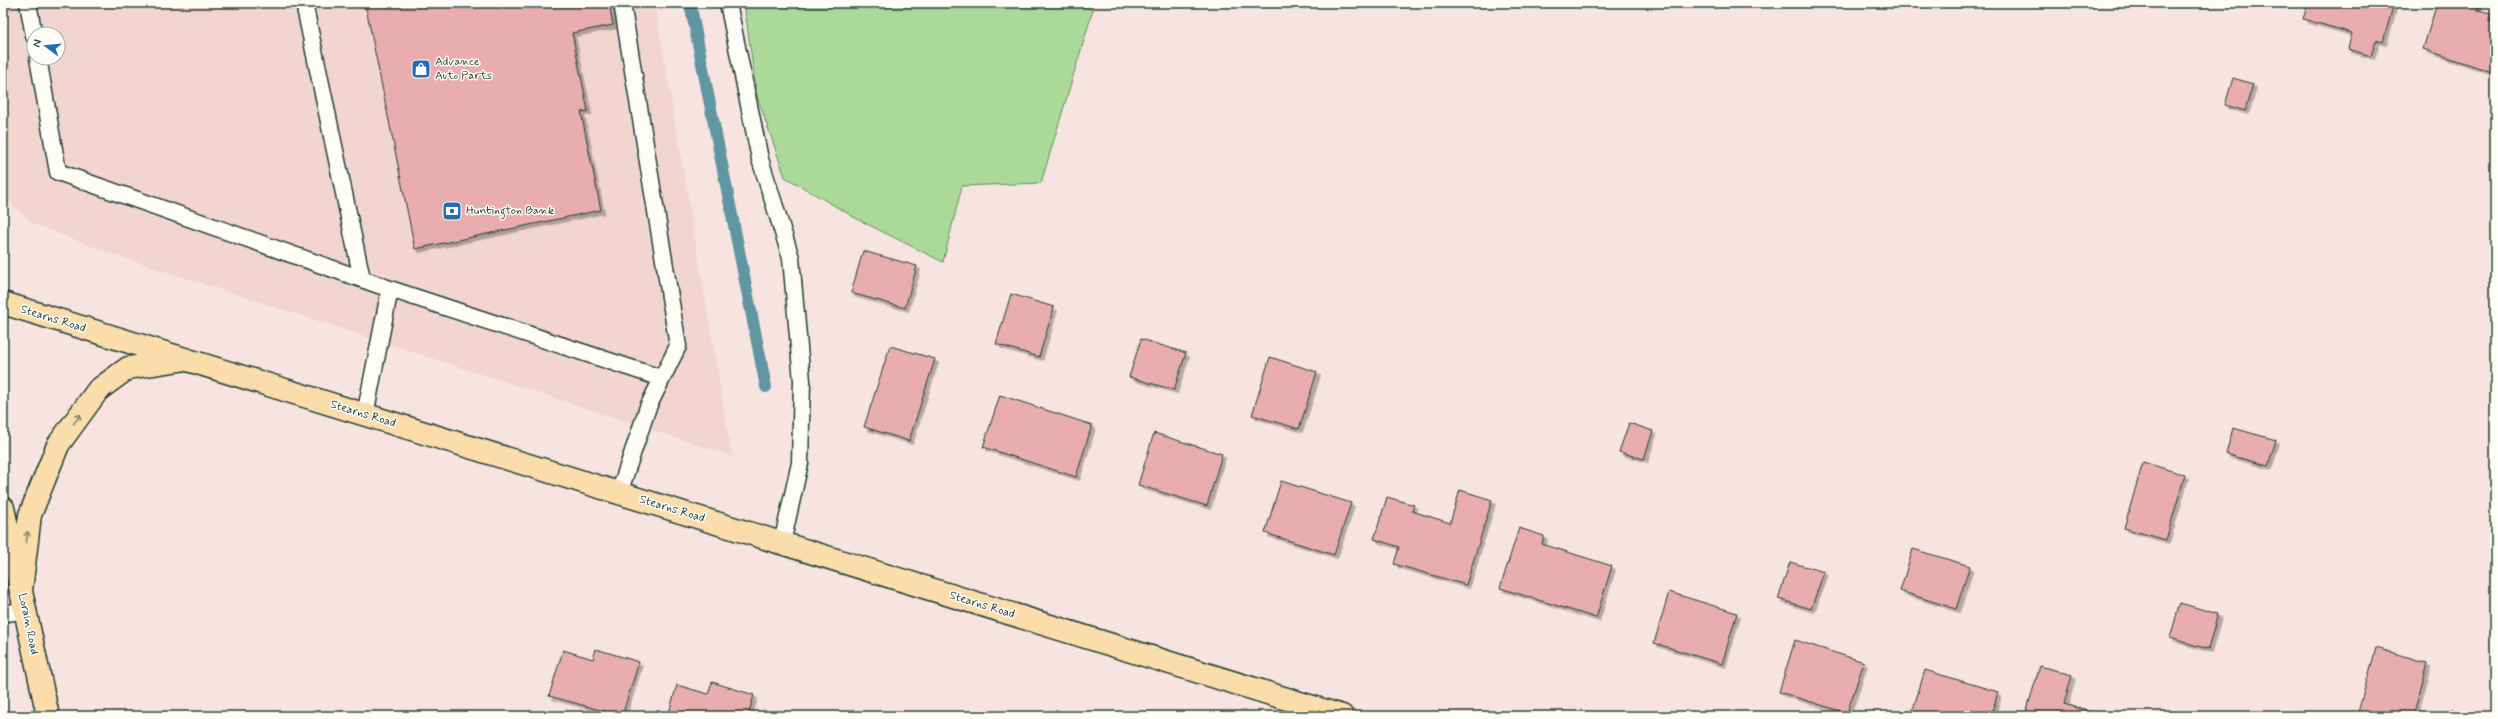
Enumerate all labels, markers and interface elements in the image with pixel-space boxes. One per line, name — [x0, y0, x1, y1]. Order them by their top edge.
north arrow — [26, 26, 66, 66]
text: N — [30, 38, 45, 49]
place label: Advance Auto Parts — [435, 54, 492, 84]
shop icon: Advance Auto Parts — [410, 58, 432, 80]
bank icon: Huntington Bank — [441, 200, 463, 222]
place label: Huntington Bank — [466, 203, 554, 220]
street label: Stearns Road — [18, 301, 88, 337]
street label: Stearns Road — [328, 396, 398, 432]
one-way arrow — [73, 414, 81, 425]
street label: Stearns Road — [637, 491, 707, 527]
one-way arrow — [23, 531, 31, 544]
street label: Stearns Road — [947, 587, 1017, 623]
street label: Lorain Road — [14, 592, 42, 656]

